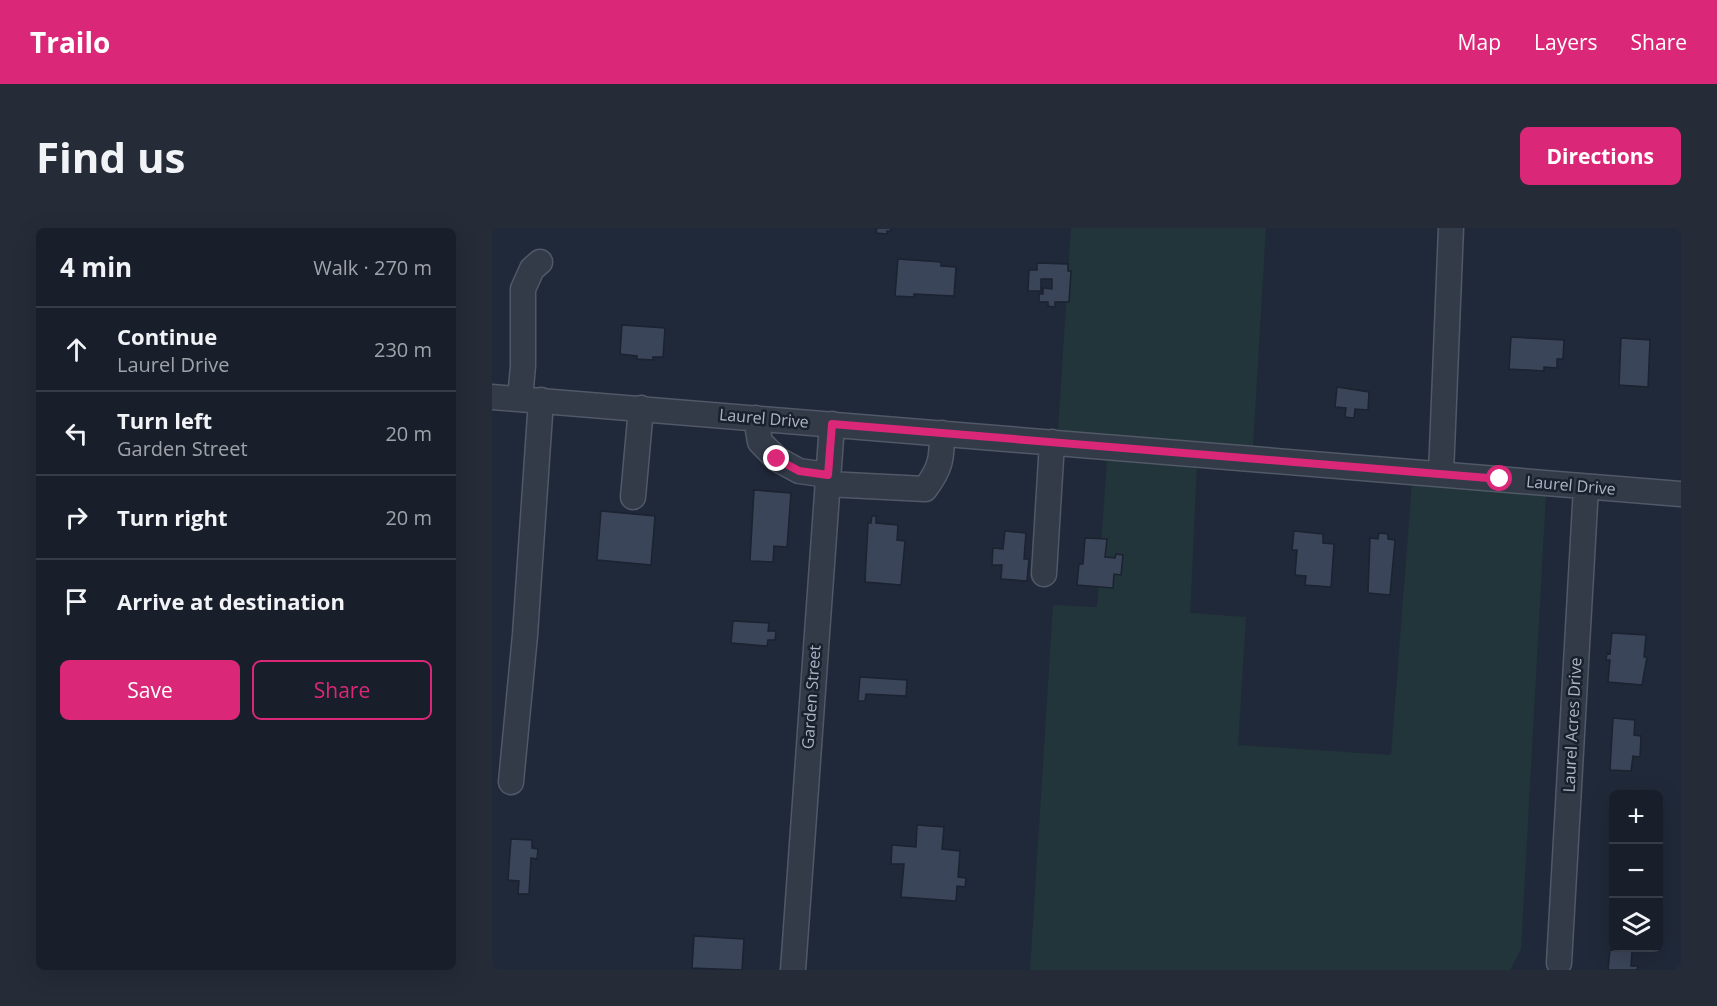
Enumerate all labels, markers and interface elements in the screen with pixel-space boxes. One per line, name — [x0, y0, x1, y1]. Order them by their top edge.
text: Trailo — [30, 23, 110, 61]
text: Map — [1458, 28, 1501, 56]
text: Layers — [1534, 28, 1598, 56]
text: Share — [1631, 28, 1687, 56]
button: Directions — [1520, 127, 1681, 185]
text: Find us — [36, 128, 185, 185]
text: 4 min — [60, 249, 132, 285]
text: Walk · 270 m — [313, 254, 432, 281]
text: Continue — [117, 321, 217, 351]
icon: ahead — [60, 333, 93, 366]
text: 230 m — [374, 336, 432, 363]
text: Laurel Drive — [117, 351, 229, 378]
street label: Laurel Drive — [718, 403, 810, 433]
text: Turn left — [117, 405, 212, 435]
icon: left — [60, 417, 93, 450]
text: 20 m — [385, 420, 432, 447]
text: Garden Street — [117, 435, 248, 462]
route end — [763, 445, 789, 471]
route start — [1486, 465, 1512, 491]
street label: Laurel Drive — [1525, 470, 1617, 500]
icon: right — [60, 501, 93, 534]
text: Turn right — [117, 502, 228, 532]
text: 20 m — [385, 504, 432, 531]
icon: arrive — [60, 585, 93, 618]
text: Arrive at destination — [117, 586, 345, 616]
street label: Garden Street — [796, 644, 826, 750]
street label: Laurel Acres Drive — [1557, 657, 1587, 793]
button: Save — [60, 660, 240, 720]
button: Share — [252, 660, 432, 720]
map controls — [1609, 790, 1663, 952]
button: + — [1609, 790, 1663, 844]
button: − — [1609, 844, 1663, 898]
button: layers — [1609, 898, 1663, 952]

